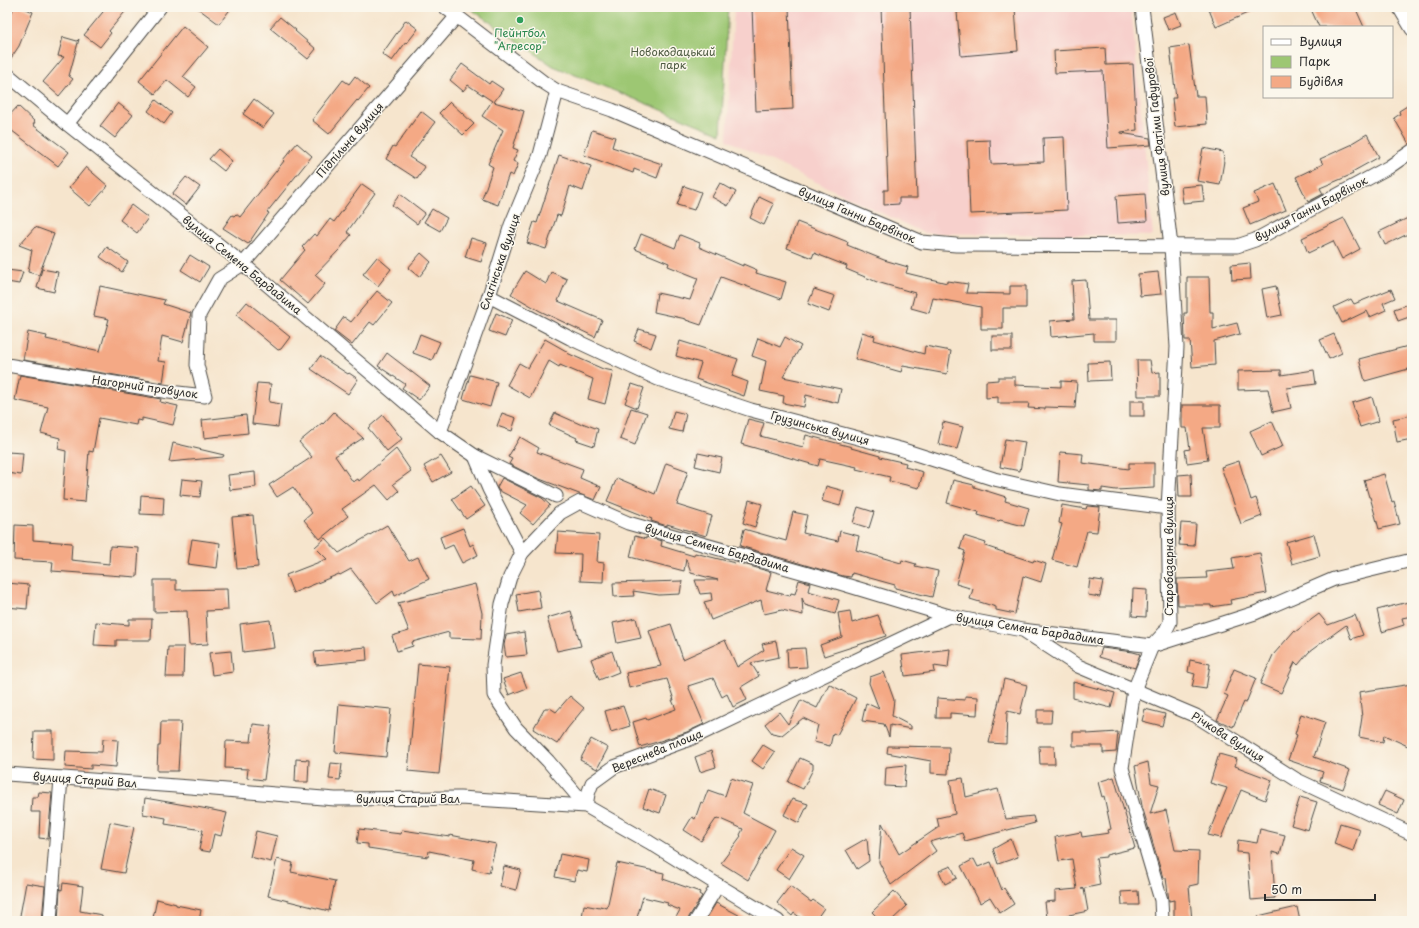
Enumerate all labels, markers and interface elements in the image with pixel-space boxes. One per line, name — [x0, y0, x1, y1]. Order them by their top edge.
marker: Пейнтбол "Агресор" — [515, 15, 525, 25]
place label: Пейнтбол "Агресор" — [494, 24, 546, 54]
legend — [1263, 26, 1393, 98]
text: Вулиця — [1299, 32, 1342, 50]
park label: Новокодацький парк — [630, 43, 716, 73]
text: Парк — [1299, 52, 1331, 70]
street label: вулиця Фатіми Гафурової — [1139, 56, 1173, 197]
text: Будівля — [1299, 72, 1344, 90]
street label: Підпільна вулиця — [312, 98, 387, 181]
street label: вулиця Ганни Барвінок — [1251, 171, 1371, 246]
street label: вулиця Ганни Барвінок — [796, 182, 919, 247]
street label: вулиця Семена Бардадима — [179, 211, 306, 318]
street label: Єлагінська вулиця — [475, 211, 524, 313]
street label: Нагорний провулок — [91, 371, 200, 402]
street label: Грузинська вулиця — [769, 406, 871, 449]
street label: Старобазарна вулиця — [1160, 496, 1177, 616]
street label: вулиця Семена Бардадима — [643, 519, 791, 576]
street label: вулиця Семена Бардадима — [955, 608, 1105, 649]
street label: Річкова вулиця — [1188, 707, 1268, 766]
street label: Вереснева площа — [609, 724, 705, 777]
street label: вулиця Старий Вал — [33, 767, 138, 792]
street label: вулиця Старий Вал — [356, 790, 460, 807]
scale bar — [1265, 876, 1375, 902]
text: 50 m — [1271, 880, 1302, 898]

